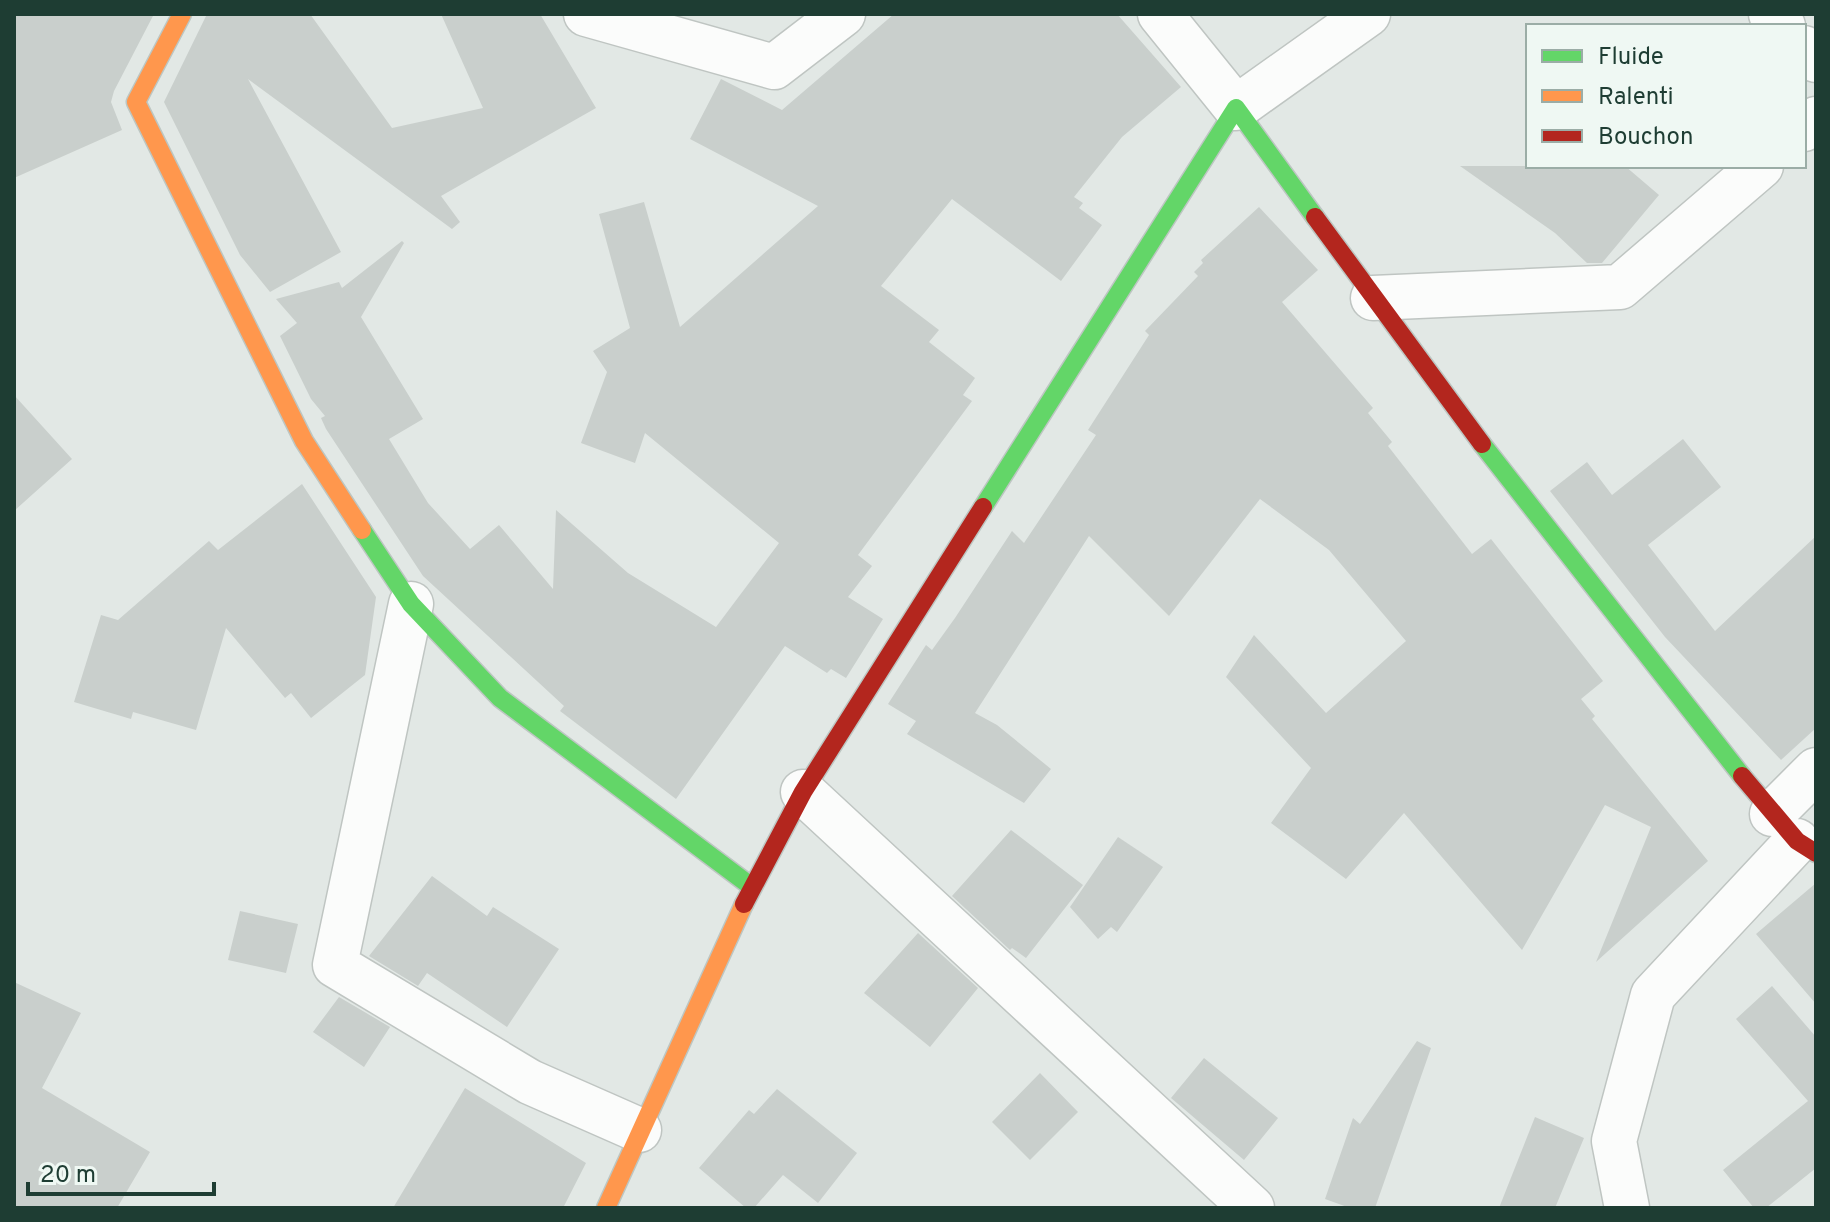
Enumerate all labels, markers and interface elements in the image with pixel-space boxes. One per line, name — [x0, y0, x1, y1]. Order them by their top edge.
legend — [1526, 24, 1806, 168]
text: Fluide — [1598, 43, 1664, 73]
text: Ralenti — [1598, 83, 1674, 113]
text: Bouchon — [1598, 123, 1693, 153]
scale bar — [28, 1146, 214, 1196]
text: 20 m — [40, 1161, 96, 1191]

